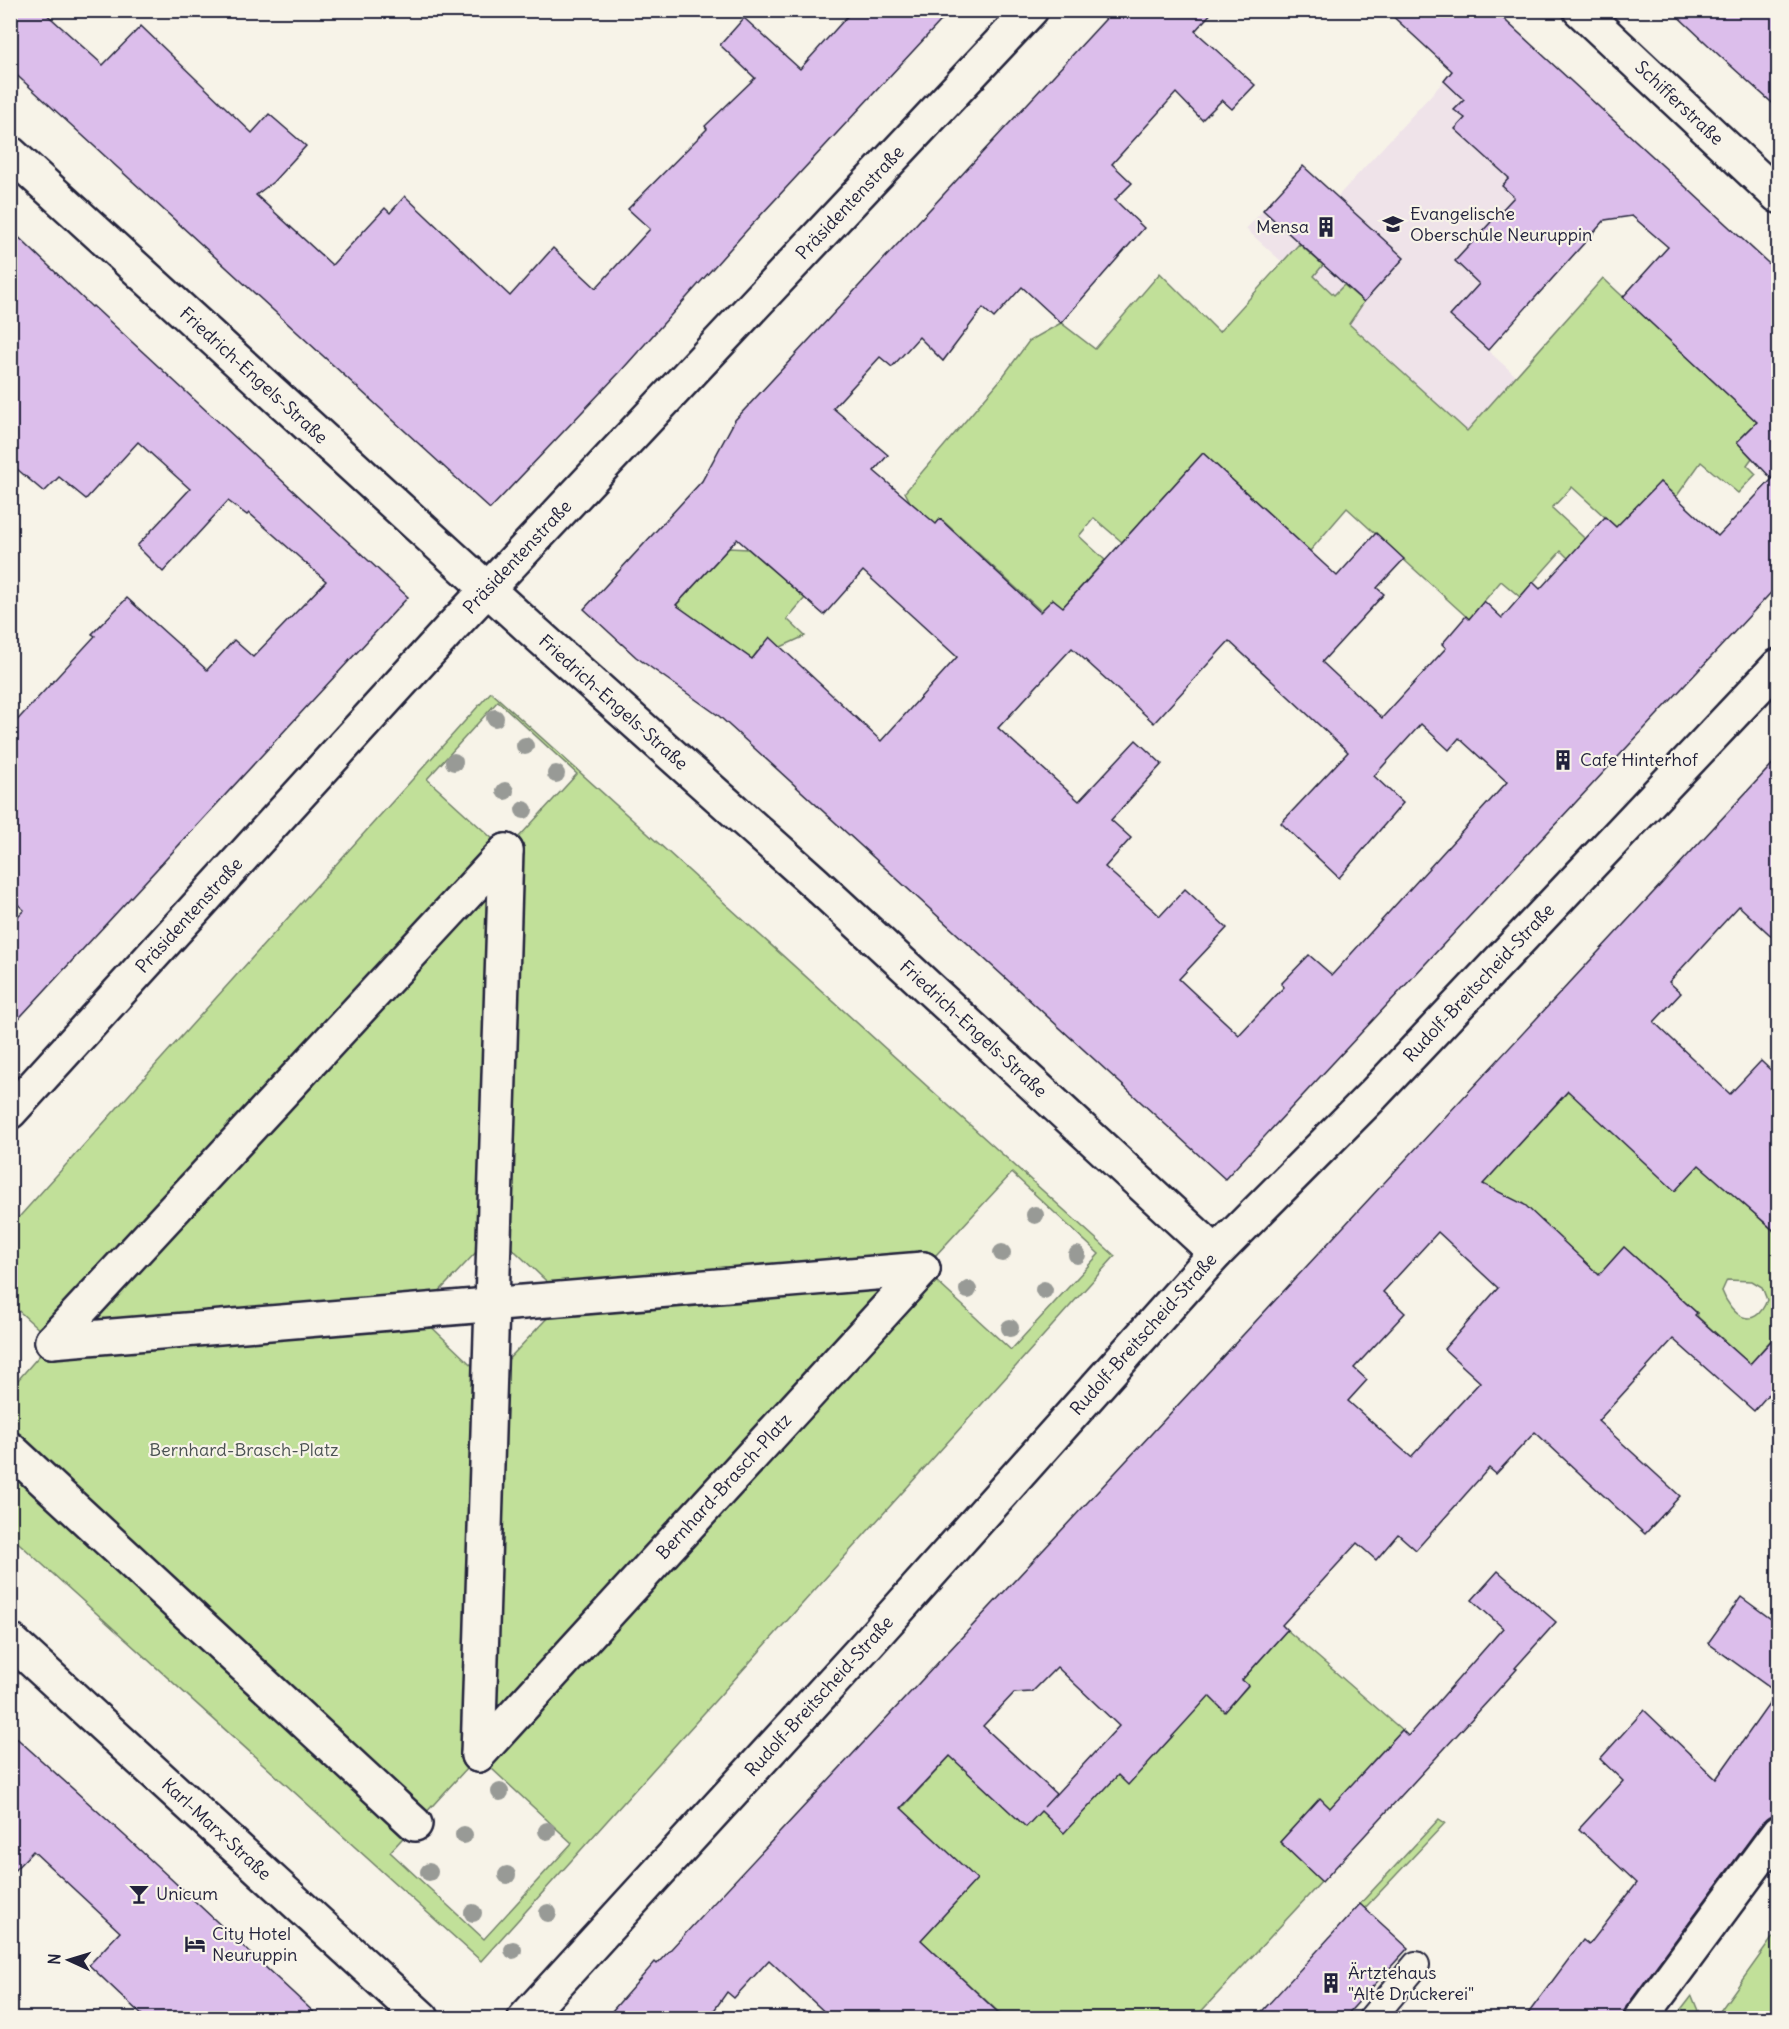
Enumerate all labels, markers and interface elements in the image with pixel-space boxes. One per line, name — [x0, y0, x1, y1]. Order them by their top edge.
street label: Schifferstraße — [1630, 56, 1729, 150]
street label: Präsidentenstraße — [791, 140, 909, 264]
place label: Evangelische Oberschule Neuruppin — [1410, 202, 1592, 246]
school or university icon: Evangelische Oberschule Neuruppin — [1381, 212, 1405, 236]
place label: Mensa — [1256, 215, 1309, 238]
building icon: Mensa — [1314, 215, 1338, 239]
street label: Friedrich-Engels-Straße — [175, 302, 333, 449]
street label: Präsidentenstraße — [458, 495, 576, 619]
street label: Friedrich-Engels-Straße — [534, 629, 693, 775]
building icon: Cafe Hinterhof — [1551, 748, 1575, 772]
place label: Cafe Hinterhof — [1580, 748, 1699, 771]
street label: Präsidentenstraße — [130, 852, 247, 978]
street label: Rudolf-Breitscheid-Straße — [1398, 898, 1559, 1067]
street label: Friedrich-Engels-Straße — [895, 955, 1052, 1102]
street label: Rudolf-Breitscheid-Straße — [1065, 1248, 1222, 1420]
street label: Bernhard-Brasch-Platz — [651, 1408, 796, 1564]
park label: Bernhard-Brasch-Platz — [149, 1438, 339, 1461]
street label: Rudolf-Breitscheid-Straße — [740, 1611, 898, 1781]
street label: Karl-Marx-Straße — [157, 1773, 276, 1885]
bar icon: Unicum — [127, 1882, 151, 1906]
place label: Unicum — [156, 1882, 218, 1905]
place label: City Hotel Neuruppin — [212, 1922, 297, 1966]
north arrow — [39, 1930, 99, 1990]
hotel icon: City Hotel Neuruppin — [183, 1932, 207, 1956]
text: N — [44, 1953, 64, 1965]
place label: Ärtztehaus "Alte Druckerei" — [1348, 1961, 1474, 2005]
building icon: Ärtztehaus "Alte Druckerei" — [1319, 1971, 1343, 1995]

